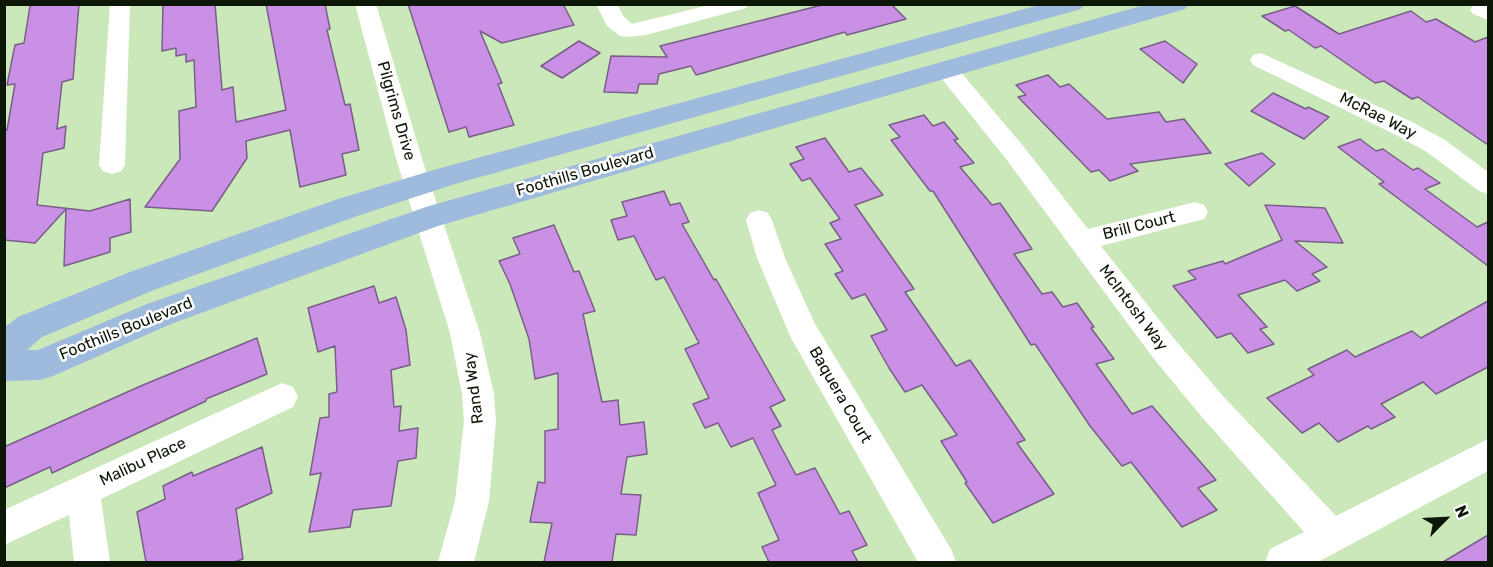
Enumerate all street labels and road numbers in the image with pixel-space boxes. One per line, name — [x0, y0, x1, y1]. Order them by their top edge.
street label: Pilgrims Drive — [373, 59, 419, 163]
street label: McRae Way — [1336, 88, 1420, 144]
street label: Foothills Boulevard — [514, 143, 656, 201]
street label: Brill Court — [1101, 208, 1177, 244]
street label: McIntosh Way — [1094, 261, 1172, 355]
street label: Foothills Boulevard — [57, 293, 195, 365]
street label: Baquera Court — [805, 343, 875, 447]
street label: Rand Way — [460, 351, 488, 425]
street label: Malibu Place — [97, 434, 189, 490]

